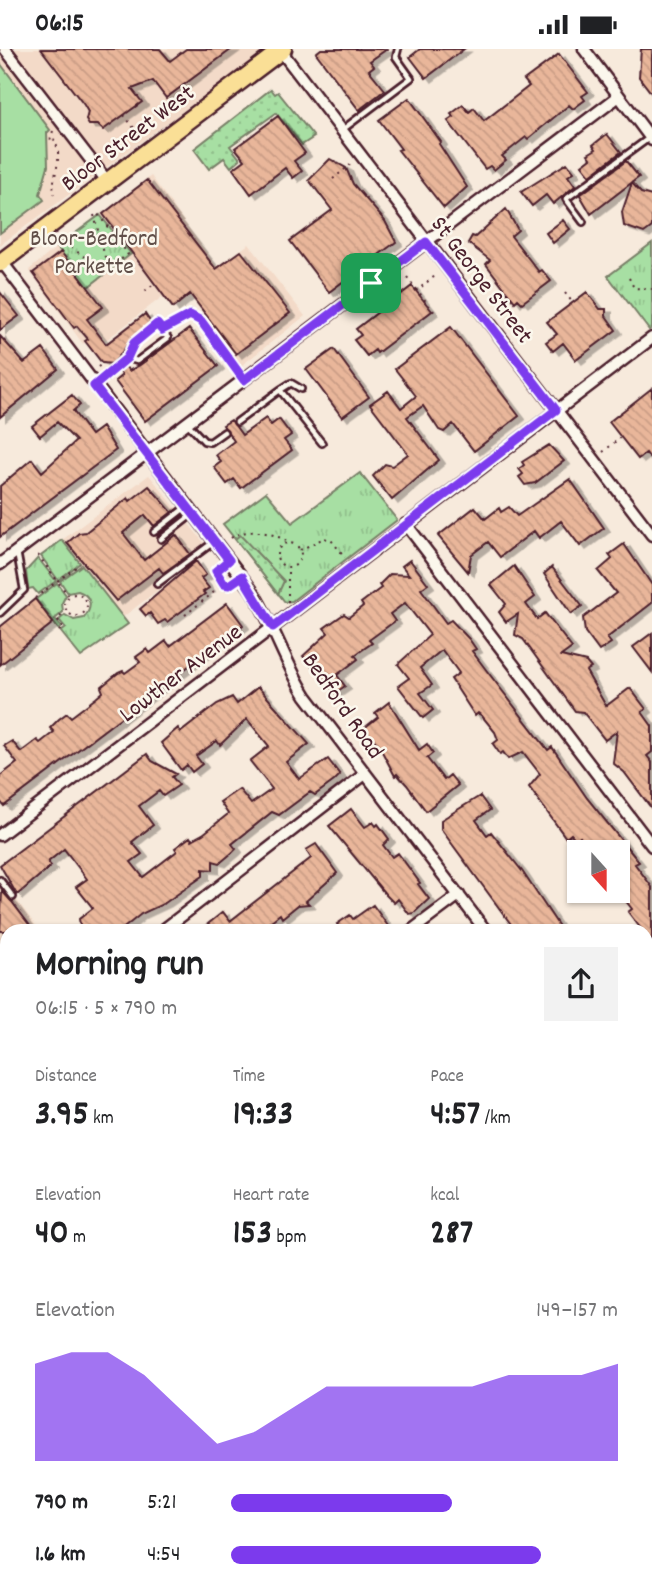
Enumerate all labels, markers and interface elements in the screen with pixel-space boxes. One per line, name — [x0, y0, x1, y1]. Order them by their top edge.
text: 06:15 — [35, 6, 84, 43]
street label: Bloor Street West — [55, 78, 203, 201]
street label: St George Street — [421, 210, 540, 352]
park label: Bloor-Bedford Parkette — [30, 223, 158, 285]
pin — [341, 253, 401, 313]
icon: arrive — [352, 264, 390, 302]
street label: Lowther Avenue — [113, 617, 251, 732]
street label: Bedford Road — [292, 647, 391, 767]
north arrow — [567, 840, 630, 903]
map controls — [567, 840, 630, 903]
text: Morning run — [35, 939, 204, 994]
button: share — [544, 947, 618, 1021]
text: 06:15 · 5 × 790 m — [35, 993, 177, 1026]
text: Distance — [35, 1064, 97, 1091]
text: Time — [233, 1064, 265, 1091]
text: Pace — [430, 1064, 464, 1091]
text: 3.95 — [35, 1091, 89, 1141]
text: 19:33 — [233, 1091, 293, 1141]
text: 4:57 — [430, 1091, 480, 1141]
text: km — [89, 1106, 114, 1133]
text: /km — [480, 1106, 511, 1133]
text: Elevation — [35, 1183, 101, 1210]
text: Heart rate — [233, 1183, 309, 1210]
text: kcal — [430, 1183, 459, 1210]
text: 40 — [35, 1210, 69, 1260]
text: 153 — [233, 1210, 272, 1260]
text: 287 — [430, 1210, 473, 1260]
text: m — [69, 1225, 86, 1252]
text: bpm — [272, 1225, 306, 1252]
text: Elevation — [35, 1295, 115, 1328]
text: 149–157 m — [536, 1295, 618, 1328]
text: 790 m — [35, 1487, 88, 1520]
text: 5:21 — [147, 1487, 177, 1520]
text: 1.6 km — [35, 1539, 86, 1572]
text: 4:54 — [147, 1539, 181, 1572]

